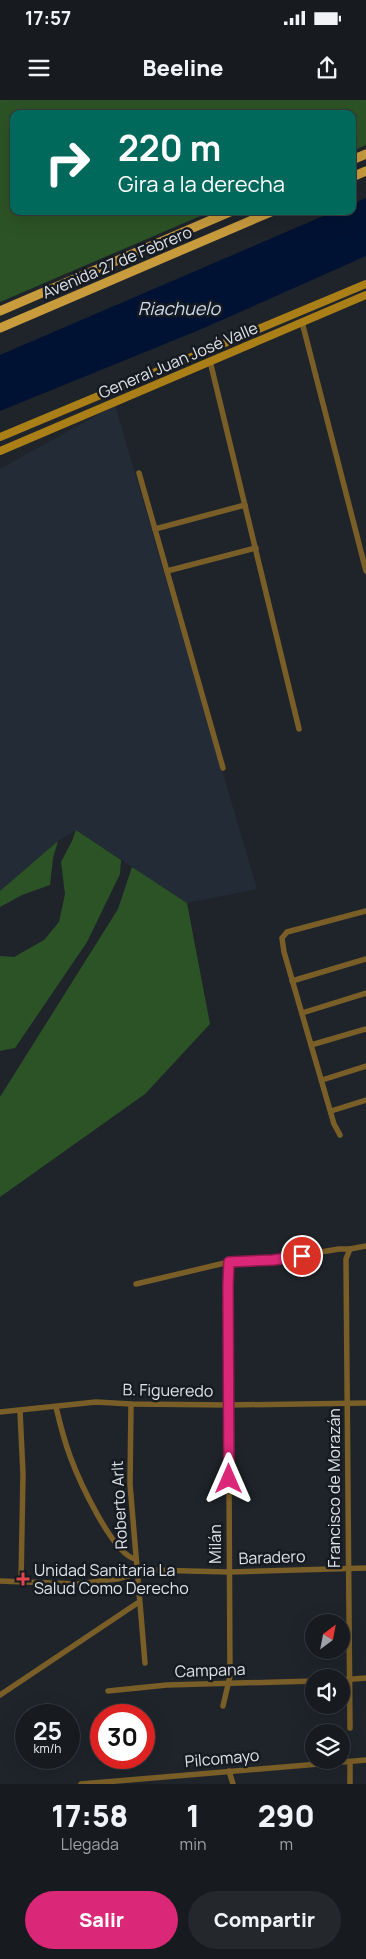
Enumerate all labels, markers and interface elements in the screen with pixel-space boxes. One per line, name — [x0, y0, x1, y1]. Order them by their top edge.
text: 17:57 — [25, 5, 71, 31]
text: Beeline — [143, 53, 223, 83]
icon: menu — [25, 54, 53, 82]
icon: share — [313, 54, 341, 82]
text: 220 m — [118, 124, 221, 172]
icon: right — [35, 130, 100, 195]
text: Gira a la derecha — [118, 169, 285, 199]
street label: Avenida 27 de Febrero — [39, 221, 195, 303]
water label: Riachuelo — [138, 296, 221, 320]
street label: General Juan José Valle — [95, 316, 261, 404]
pin — [281, 1235, 323, 1277]
icon: arrive — [288, 1242, 316, 1270]
street label: B. Figueredo — [123, 1378, 213, 1402]
street label: Francisco de Morazán — [323, 1408, 345, 1568]
position arrow — [202, 1452, 254, 1504]
street label: Roberto Arlt — [106, 1460, 132, 1550]
street label: Milán — [204, 1524, 226, 1564]
street label: Baradero — [238, 1545, 306, 1569]
place label: Unidad Sanitaria La Salud Como Derecho — [34, 1559, 189, 1599]
marker: Unidad Sanitaria La Salud Como Derecho — [16, 1572, 30, 1586]
north arrow — [305, 1614, 350, 1659]
map controls — [305, 1614, 350, 1769]
street label: Campana — [174, 1658, 246, 1682]
button: sound — [305, 1669, 350, 1714]
speed limit sign: 30 — [90, 1704, 155, 1769]
text: 25 — [33, 1713, 62, 1748]
button: layers — [305, 1724, 350, 1769]
text: km/h — [34, 1740, 61, 1757]
street label: Pilcomayo — [184, 1744, 260, 1772]
text: 17:58 — [51, 1795, 128, 1836]
text: 1 — [186, 1795, 200, 1836]
text: 290 — [258, 1795, 315, 1836]
text: Llegada — [61, 1833, 119, 1855]
text: min — [180, 1833, 206, 1855]
text: m — [279, 1833, 293, 1855]
button: Salir — [25, 1891, 178, 1949]
button: Compartir — [188, 1891, 341, 1949]

